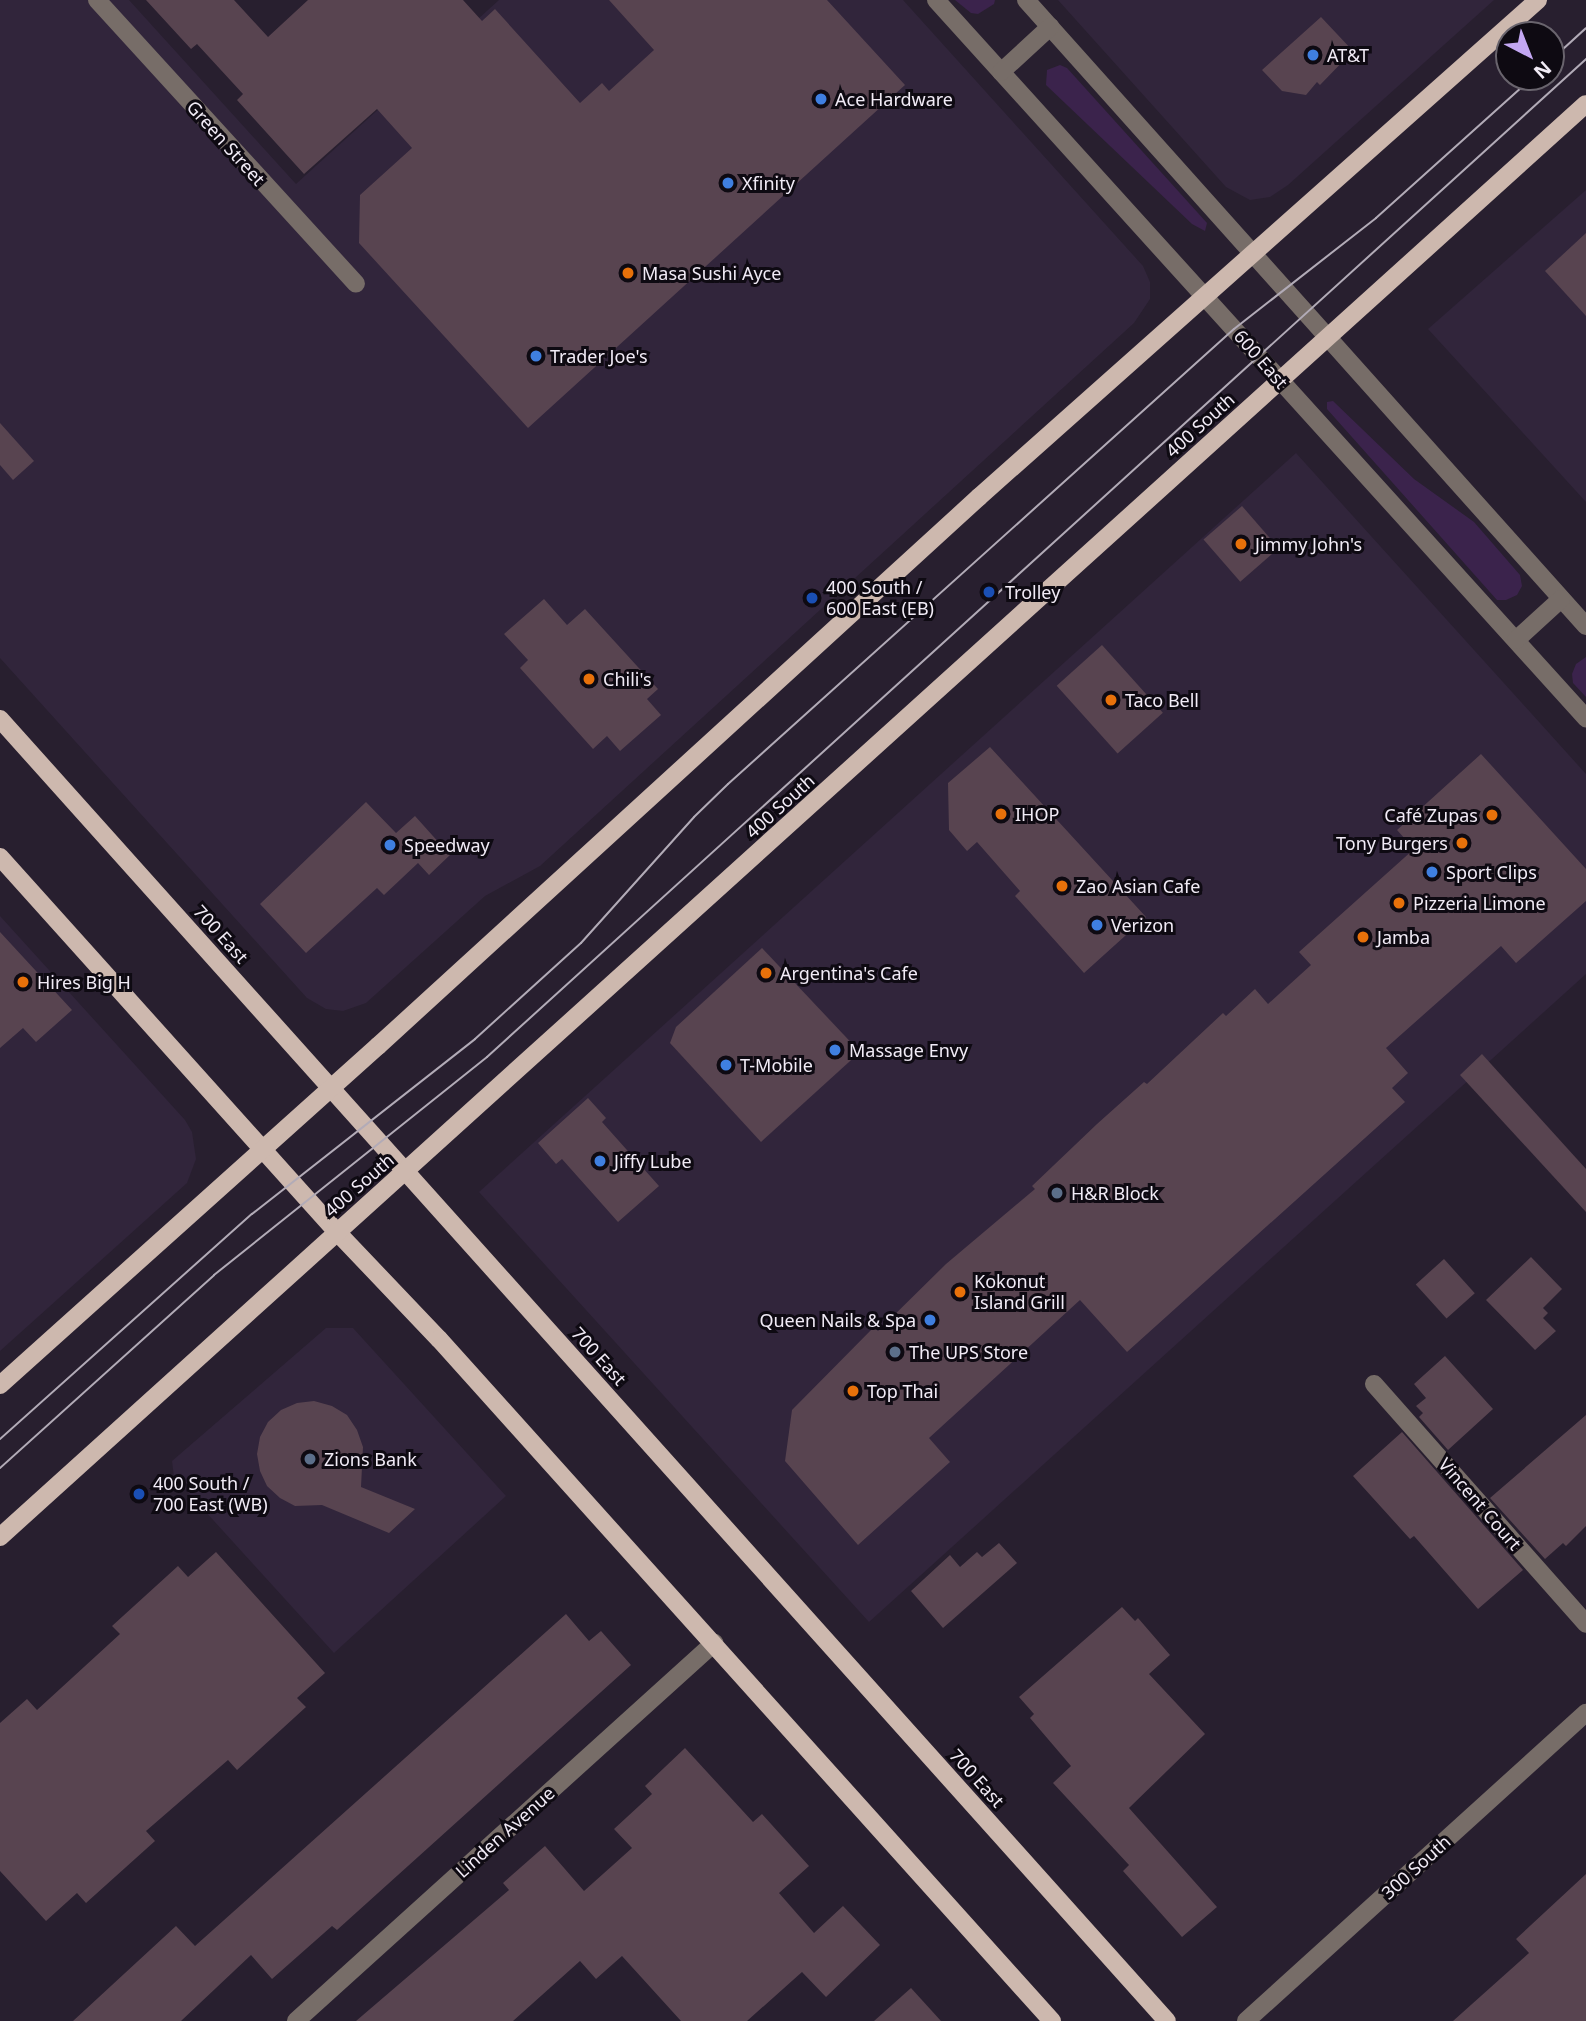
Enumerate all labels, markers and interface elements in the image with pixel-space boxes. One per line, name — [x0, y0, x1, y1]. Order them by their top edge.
north arrow — [1495, 21, 1565, 91]
place label: AT&T — [1327, 44, 1369, 66]
marker: AT&T — [1305, 47, 1321, 63]
text: N — [1528, 55, 1557, 85]
place label: Ace Hardware — [835, 88, 953, 110]
marker: Ace Hardware — [813, 91, 829, 107]
street label: Green Street — [182, 96, 270, 190]
place label: Xfinity — [742, 172, 795, 194]
marker: Xfinity — [720, 175, 736, 191]
place label: Masa Sushi Ayce — [642, 262, 781, 284]
marker: Masa Sushi Ayce — [620, 265, 636, 281]
street label: 600 East — [1230, 325, 1292, 393]
place label: Trader Joe's — [550, 345, 648, 367]
marker: Trader Joe's — [528, 348, 544, 364]
street label: 400 South — [1161, 389, 1239, 461]
place label: Jimmy John's — [1255, 533, 1362, 555]
marker: Jimmy John's — [1233, 536, 1249, 552]
place label: 400 South / 600 East (EB) — [826, 577, 934, 620]
place label: Trolley — [1005, 581, 1060, 603]
marker: Trolley — [979, 582, 999, 602]
marker: 400 South / 600 East (EB) — [804, 590, 820, 606]
place label: Chili's — [603, 668, 652, 690]
marker: Chili's — [581, 671, 597, 687]
place label: Taco Bell — [1125, 689, 1199, 711]
marker: Taco Bell — [1103, 692, 1119, 708]
street label: 400 South — [741, 770, 819, 842]
place label: IHOP — [1015, 803, 1059, 825]
place label: Café Zupas — [1384, 804, 1478, 826]
marker: IHOP — [993, 806, 1009, 822]
marker: Café Zupas — [1484, 807, 1500, 823]
place label: Tony Burgers — [1336, 832, 1448, 854]
place label: Speedway — [404, 834, 490, 856]
marker: Tony Burgers — [1454, 835, 1470, 851]
marker: Speedway — [382, 837, 398, 853]
place label: Sport Clips — [1446, 861, 1537, 883]
marker: Sport Clips — [1424, 864, 1440, 880]
place label: Zao Asian Cafe — [1076, 875, 1200, 897]
marker: Zao Asian Cafe — [1054, 878, 1070, 894]
place label: Pizzeria Limone — [1413, 892, 1546, 914]
marker: Pizzeria Limone — [1391, 895, 1407, 911]
street label: 700 East — [189, 900, 253, 968]
place label: Verizon — [1111, 914, 1174, 936]
marker: Verizon — [1089, 917, 1105, 933]
place label: Jamba — [1377, 926, 1430, 948]
marker: Jamba — [1355, 929, 1371, 945]
place label: Argentina's Cafe — [780, 962, 918, 984]
marker: Argentina's Cafe — [758, 965, 774, 981]
place label: Hires Big H — [37, 971, 131, 993]
marker: Hires Big H — [15, 974, 31, 990]
place label: Massage Envy — [849, 1039, 968, 1061]
marker: Massage Envy — [827, 1042, 843, 1058]
place label: T-Mobile — [740, 1054, 813, 1076]
marker: T-Mobile — [718, 1057, 734, 1073]
street label: 400 South — [320, 1149, 398, 1221]
place label: Jiffy Lube — [614, 1150, 692, 1172]
marker: Jiffy Lube — [592, 1153, 608, 1169]
place label: H&R Block — [1071, 1182, 1159, 1204]
marker: H&R Block — [1049, 1185, 1065, 1201]
place label: Kokonut Island Grill — [974, 1271, 1065, 1314]
marker: Kokonut Island Grill — [952, 1284, 968, 1300]
place label: Queen Nails & Spa — [759, 1309, 916, 1331]
marker: Queen Nails & Spa — [922, 1312, 938, 1328]
street label: 700 East — [567, 1322, 631, 1390]
place label: The UPS Store — [909, 1341, 1028, 1363]
marker: The UPS Store — [887, 1344, 903, 1360]
place label: Top Thai — [867, 1380, 938, 1402]
marker: Top Thai — [845, 1383, 861, 1399]
place label: Zions Bank — [324, 1448, 417, 1470]
marker: Zions Bank — [302, 1451, 318, 1467]
street label: Vincent Court — [1434, 1454, 1526, 1554]
place label: 400 South / 700 East (WB) — [153, 1473, 268, 1516]
marker: 400 South / 700 East (WB) — [131, 1486, 147, 1502]
street label: 700 East — [945, 1744, 1009, 1812]
street label: Linden Avenue — [451, 1782, 559, 1882]
street label: 300 South — [1377, 1831, 1455, 1903]

